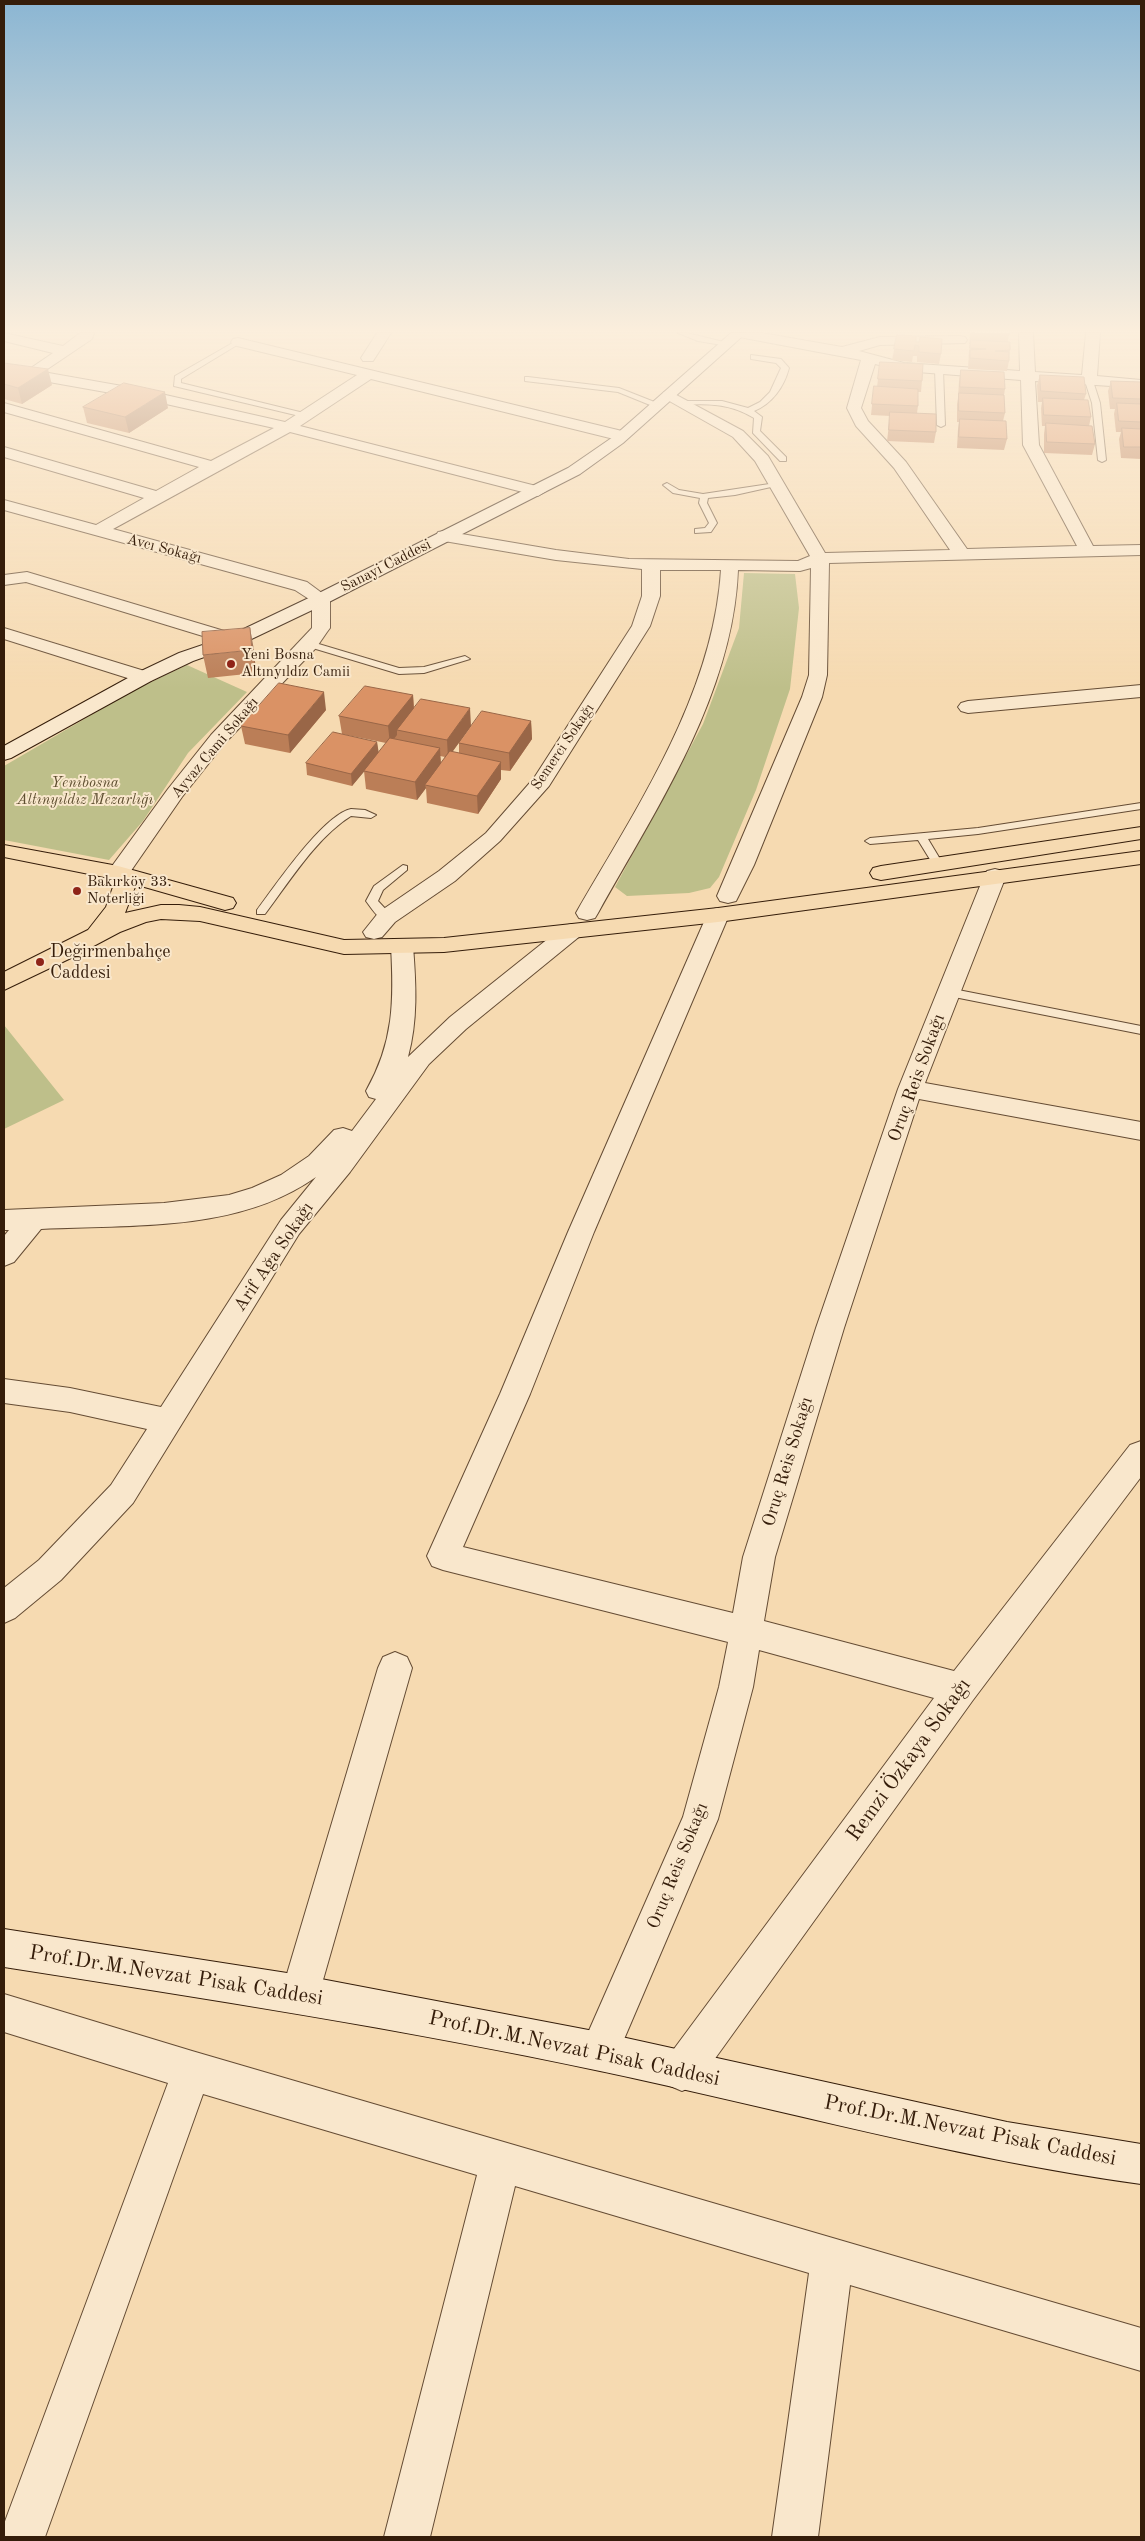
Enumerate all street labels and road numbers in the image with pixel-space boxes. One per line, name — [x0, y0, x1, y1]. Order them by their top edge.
street label: Avcı Sokağı — [125, 530, 203, 568]
street label: Sanayi Caddesi — [338, 536, 434, 596]
street label: Ayvaz Cami Sokağı — [168, 694, 262, 802]
street label: Semerci Sokağı — [528, 700, 598, 794]
street label: Oruç Reis Sokağı — [884, 1011, 950, 1145]
street label: Arif Ağa Sokağı — [229, 1198, 319, 1316]
street label: Oruç Reis Sokağı — [758, 1395, 818, 1529]
street label: Remzi Özkaya Sokağı — [841, 1674, 977, 1846]
street label: Oruç Reis Sokağı — [643, 1800, 713, 1932]
street label: Prof.Dr.M.Nevzat Pisak Caddesi — [27, 1940, 325, 2012]
street label: Prof.Dr.M.Nevzat Pisak Caddesi — [426, 2006, 722, 2092]
street label: Prof.Dr.M.Nevzat Pisak Caddesi — [822, 2090, 1118, 2172]

